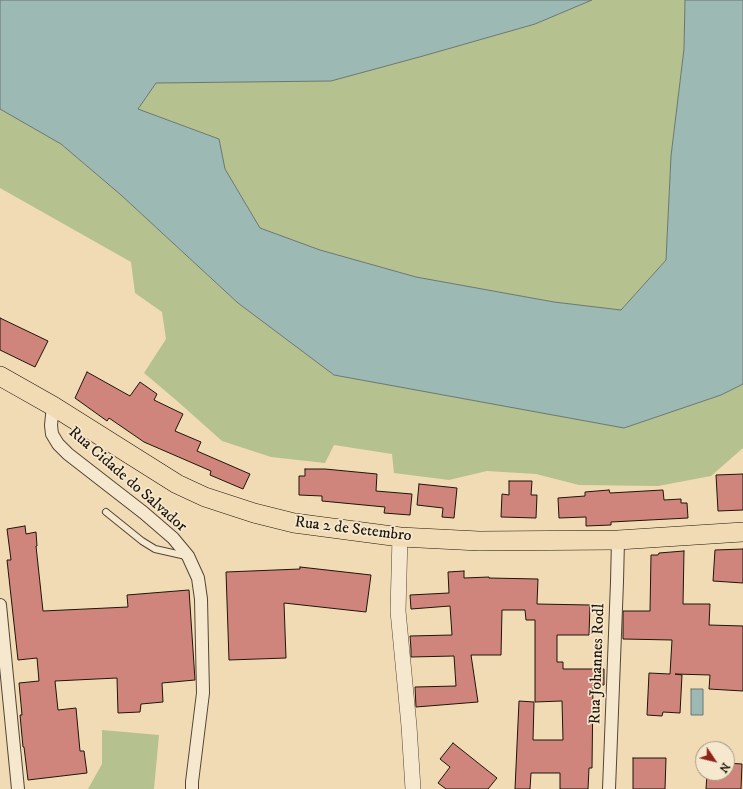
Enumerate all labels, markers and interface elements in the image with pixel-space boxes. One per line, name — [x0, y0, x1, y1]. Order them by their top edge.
street label: Rua Cidade do Salvador — [64, 423, 190, 537]
street label: Rua 2 de Setembro — [293, 513, 413, 547]
street label: Rua Johannes Rodl — [586, 603, 610, 725]
north arrow — [695, 741, 735, 781]
text: N — [716, 760, 732, 775]

